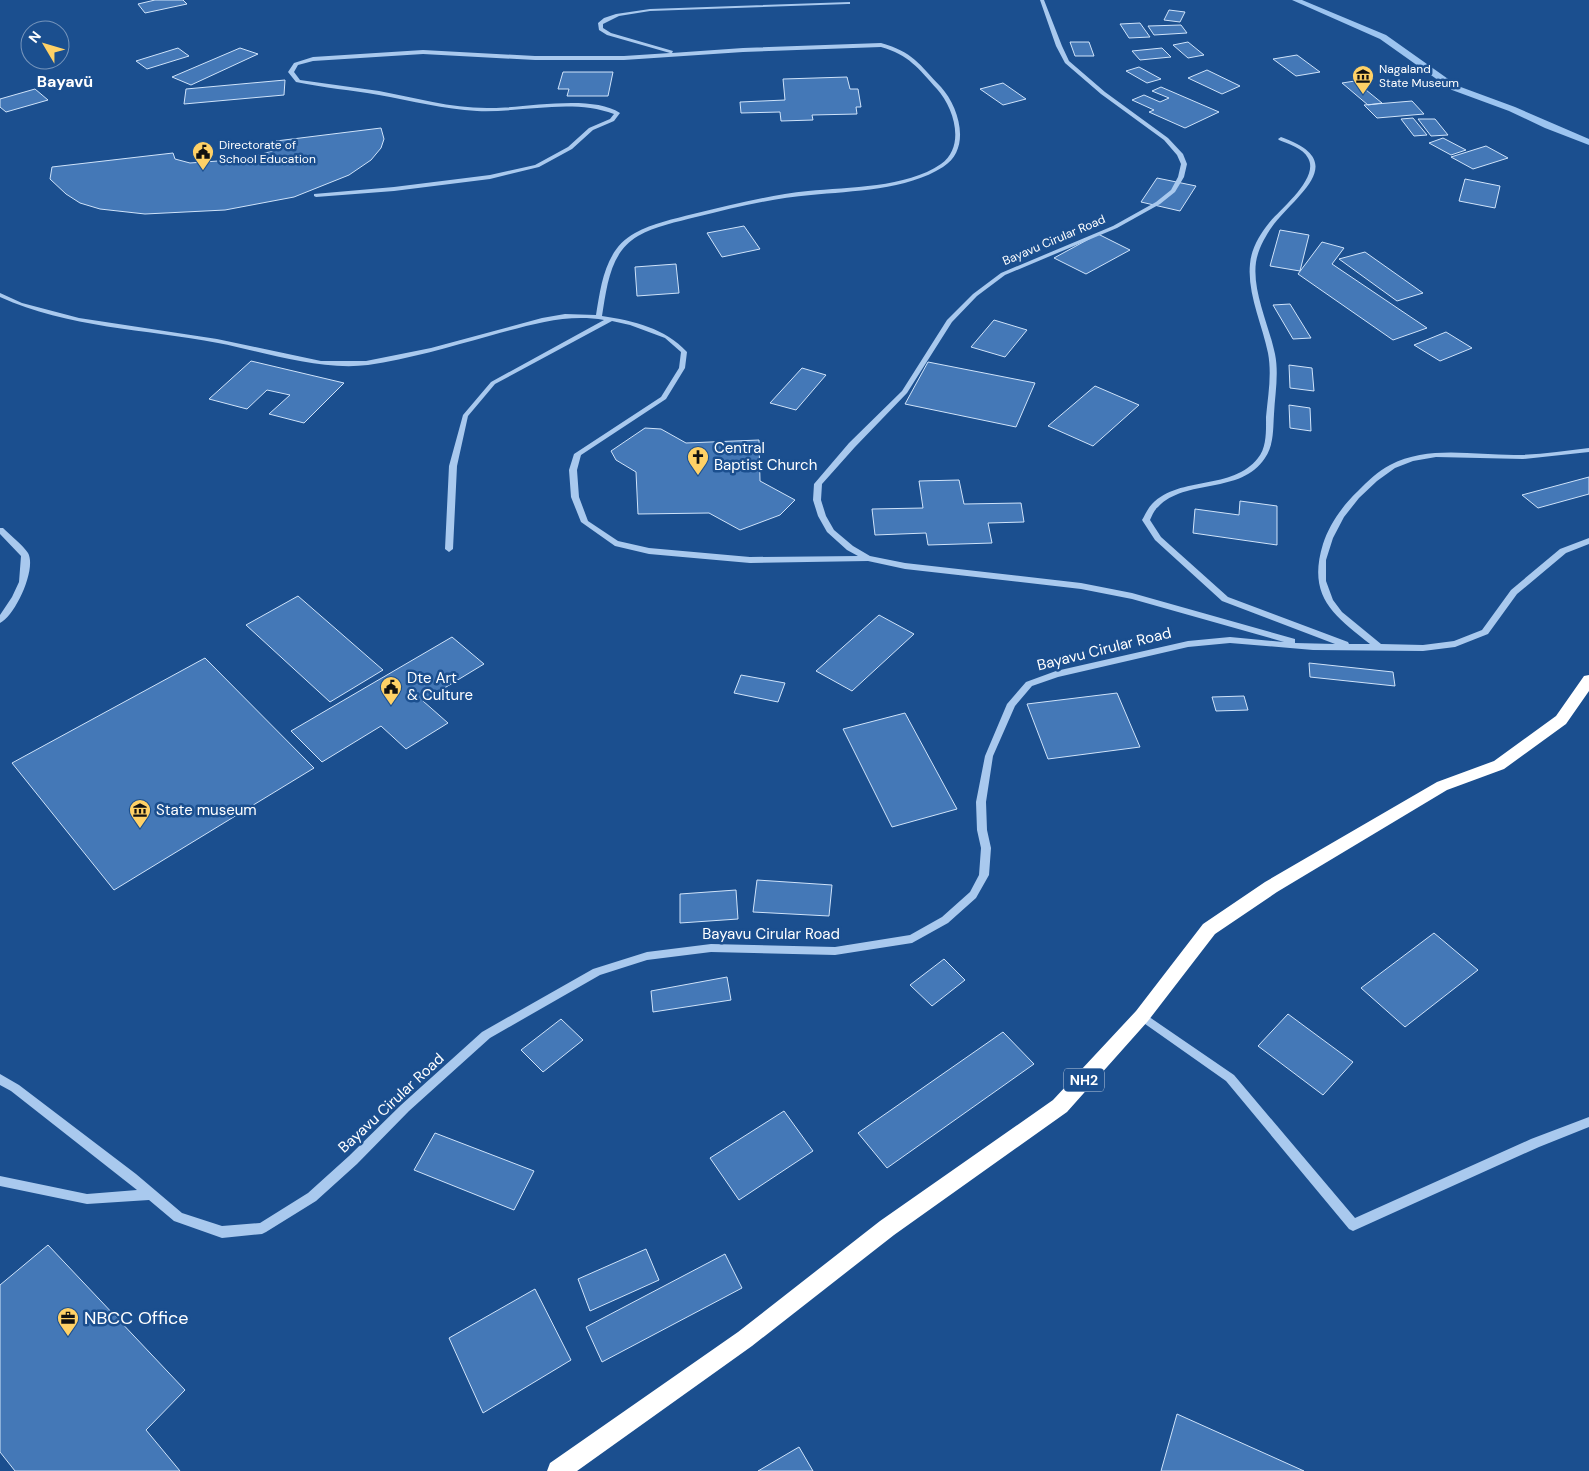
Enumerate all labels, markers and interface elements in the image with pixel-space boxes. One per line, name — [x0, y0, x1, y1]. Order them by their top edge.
north arrow — [20, 20, 70, 70]
text: N — [25, 27, 45, 47]
place label: Nagaland State Museum — [1379, 61, 1459, 91]
museum icon: Nagaland State Museum — [1351, 64, 1375, 95]
district label: Bayavü — [37, 71, 93, 92]
place label: Directorate of School Education — [219, 137, 316, 167]
public building icon: Directorate of School Education — [191, 140, 215, 171]
street label: Bayavu Cirular Road — [1000, 211, 1108, 269]
place label: Central Baptist Church — [714, 438, 817, 475]
church icon: Central Baptist Church — [686, 445, 710, 476]
street label: Bayavu Cirular Road — [1035, 623, 1173, 675]
place label: Dte Art & Culture — [407, 668, 473, 705]
public building icon: Dte Art & Culture — [379, 675, 403, 706]
museum icon: State museum — [128, 798, 152, 829]
place label: State museum — [156, 800, 257, 820]
street label: Bayavu Cirular Road — [702, 924, 840, 944]
street label: Bayavu Cirular Road — [334, 1049, 448, 1157]
road number: NH2 — [1064, 1068, 1104, 1092]
office icon: NBCC Office — [56, 1306, 80, 1337]
place label: NBCC Office — [84, 1306, 189, 1330]

